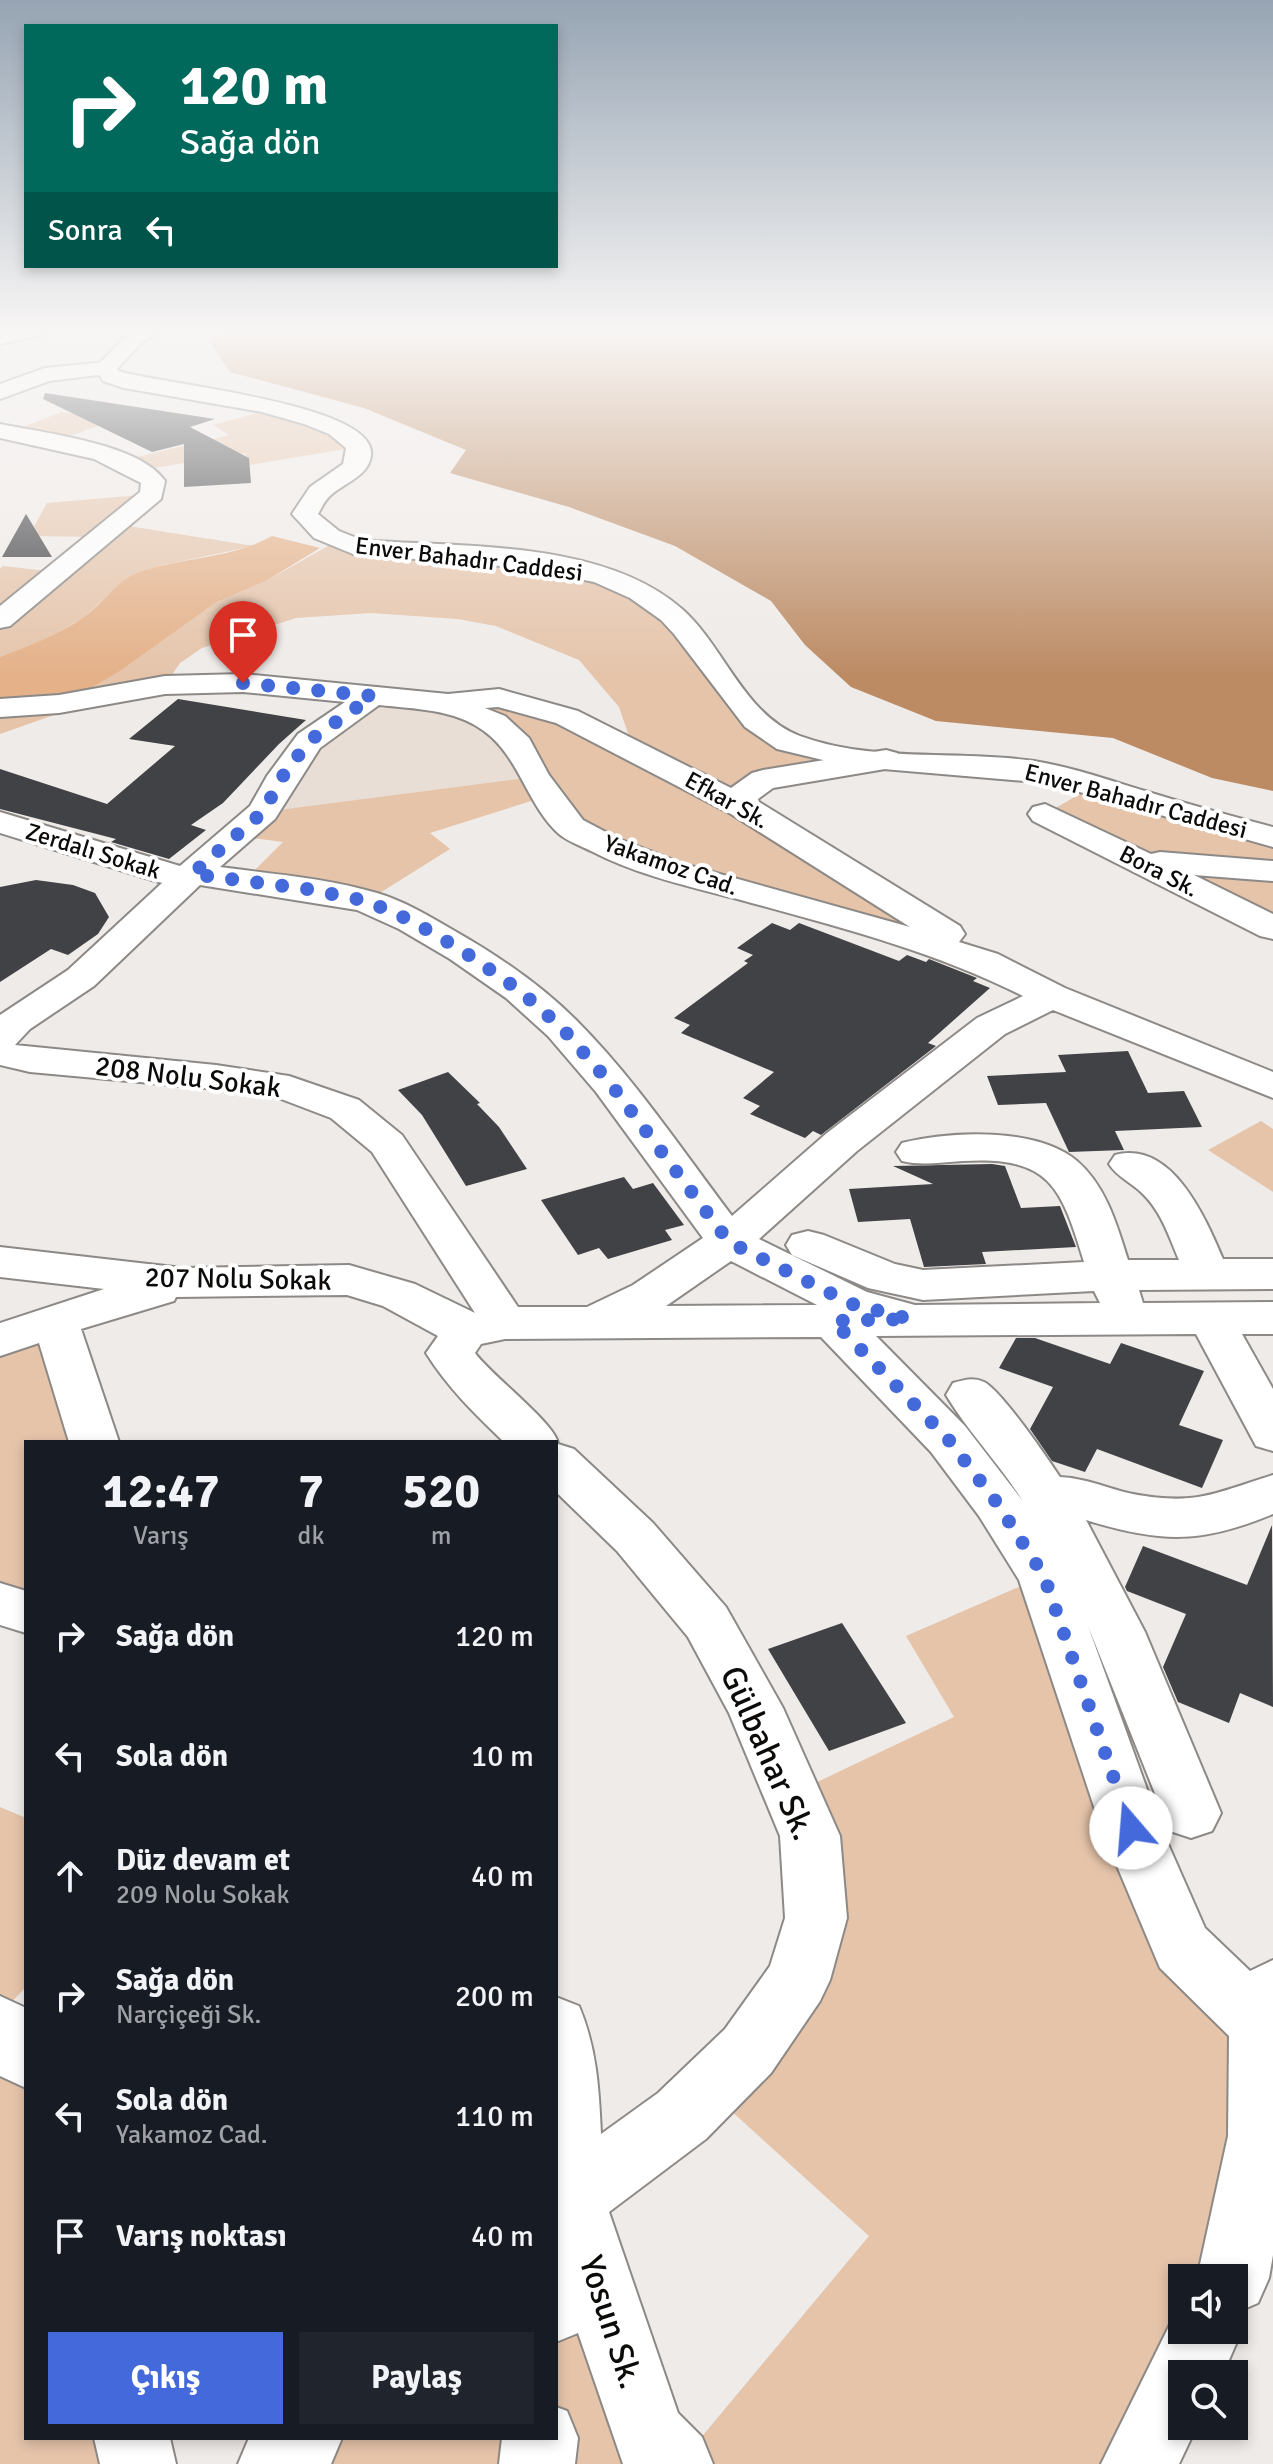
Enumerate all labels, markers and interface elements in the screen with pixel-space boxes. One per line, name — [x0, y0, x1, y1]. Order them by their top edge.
text: 120 m — [180, 51, 328, 120]
icon: right — [48, 56, 152, 160]
text: Sağa dön — [180, 120, 321, 165]
icon: left — [139, 208, 183, 252]
text: Sonra — [48, 212, 123, 249]
street label: Enver Bahadır Caddesi — [353, 530, 585, 588]
pin — [209, 601, 277, 683]
icon: arrive — [221, 613, 265, 657]
street label: Enver Bahadır Caddesi — [1021, 757, 1251, 845]
street label: Efkar Sk. — [680, 765, 774, 835]
street label: Zerdalı Sokak — [22, 816, 164, 886]
street label: Yakamoz Cad. — [600, 828, 742, 902]
street label: Bora Sk. — [1114, 838, 1204, 904]
street label: 208 Nolu Sokak — [93, 1049, 283, 1105]
street label: 207 Nolu Sokak — [144, 1260, 332, 1298]
text: 12:47 — [102, 1462, 220, 1521]
text: 7 — [298, 1462, 324, 1521]
text: 520 — [402, 1462, 480, 1521]
text: Varış — [133, 1520, 189, 1552]
text: dk — [298, 1520, 324, 1552]
text: m — [431, 1520, 452, 1552]
icon: right — [48, 1614, 92, 1658]
text: Sağa dön — [116, 1618, 234, 1655]
text: 120 m — [455, 1618, 534, 1655]
street label: Gülbahar Sk. — [711, 1659, 825, 1847]
icon: left — [48, 1734, 92, 1778]
text: Sola dön — [116, 1738, 228, 1775]
text: 10 m — [471, 1738, 534, 1775]
position arrow — [1089, 1786, 1173, 1870]
text: Düz devam et — [116, 1842, 290, 1879]
icon: ahead — [48, 1854, 92, 1898]
text: 40 m — [471, 1858, 534, 1895]
text: 209 Nolu Sokak — [116, 1879, 290, 1911]
text: Sağa dön — [116, 1962, 234, 1999]
icon: right — [48, 1974, 92, 2018]
text: 200 m — [455, 1978, 534, 2015]
text: Narçiçeği Sk. — [116, 1999, 261, 2031]
text: Sola dön — [116, 2082, 228, 2119]
icon: left — [48, 2094, 92, 2138]
text: 110 m — [455, 2098, 534, 2135]
text: Yakamoz Cad. — [116, 2119, 268, 2151]
icon: arrive — [48, 2214, 92, 2258]
text: Varış noktası — [116, 2218, 287, 2255]
text: 40 m — [471, 2218, 534, 2255]
street label: Yosun Sk. — [570, 2250, 652, 2394]
map controls — [1168, 2264, 1248, 2440]
button: sound — [1168, 2264, 1248, 2344]
button: Çıkış — [48, 2332, 283, 2424]
button: Paylaş — [299, 2332, 534, 2424]
button: search — [1168, 2360, 1248, 2440]

